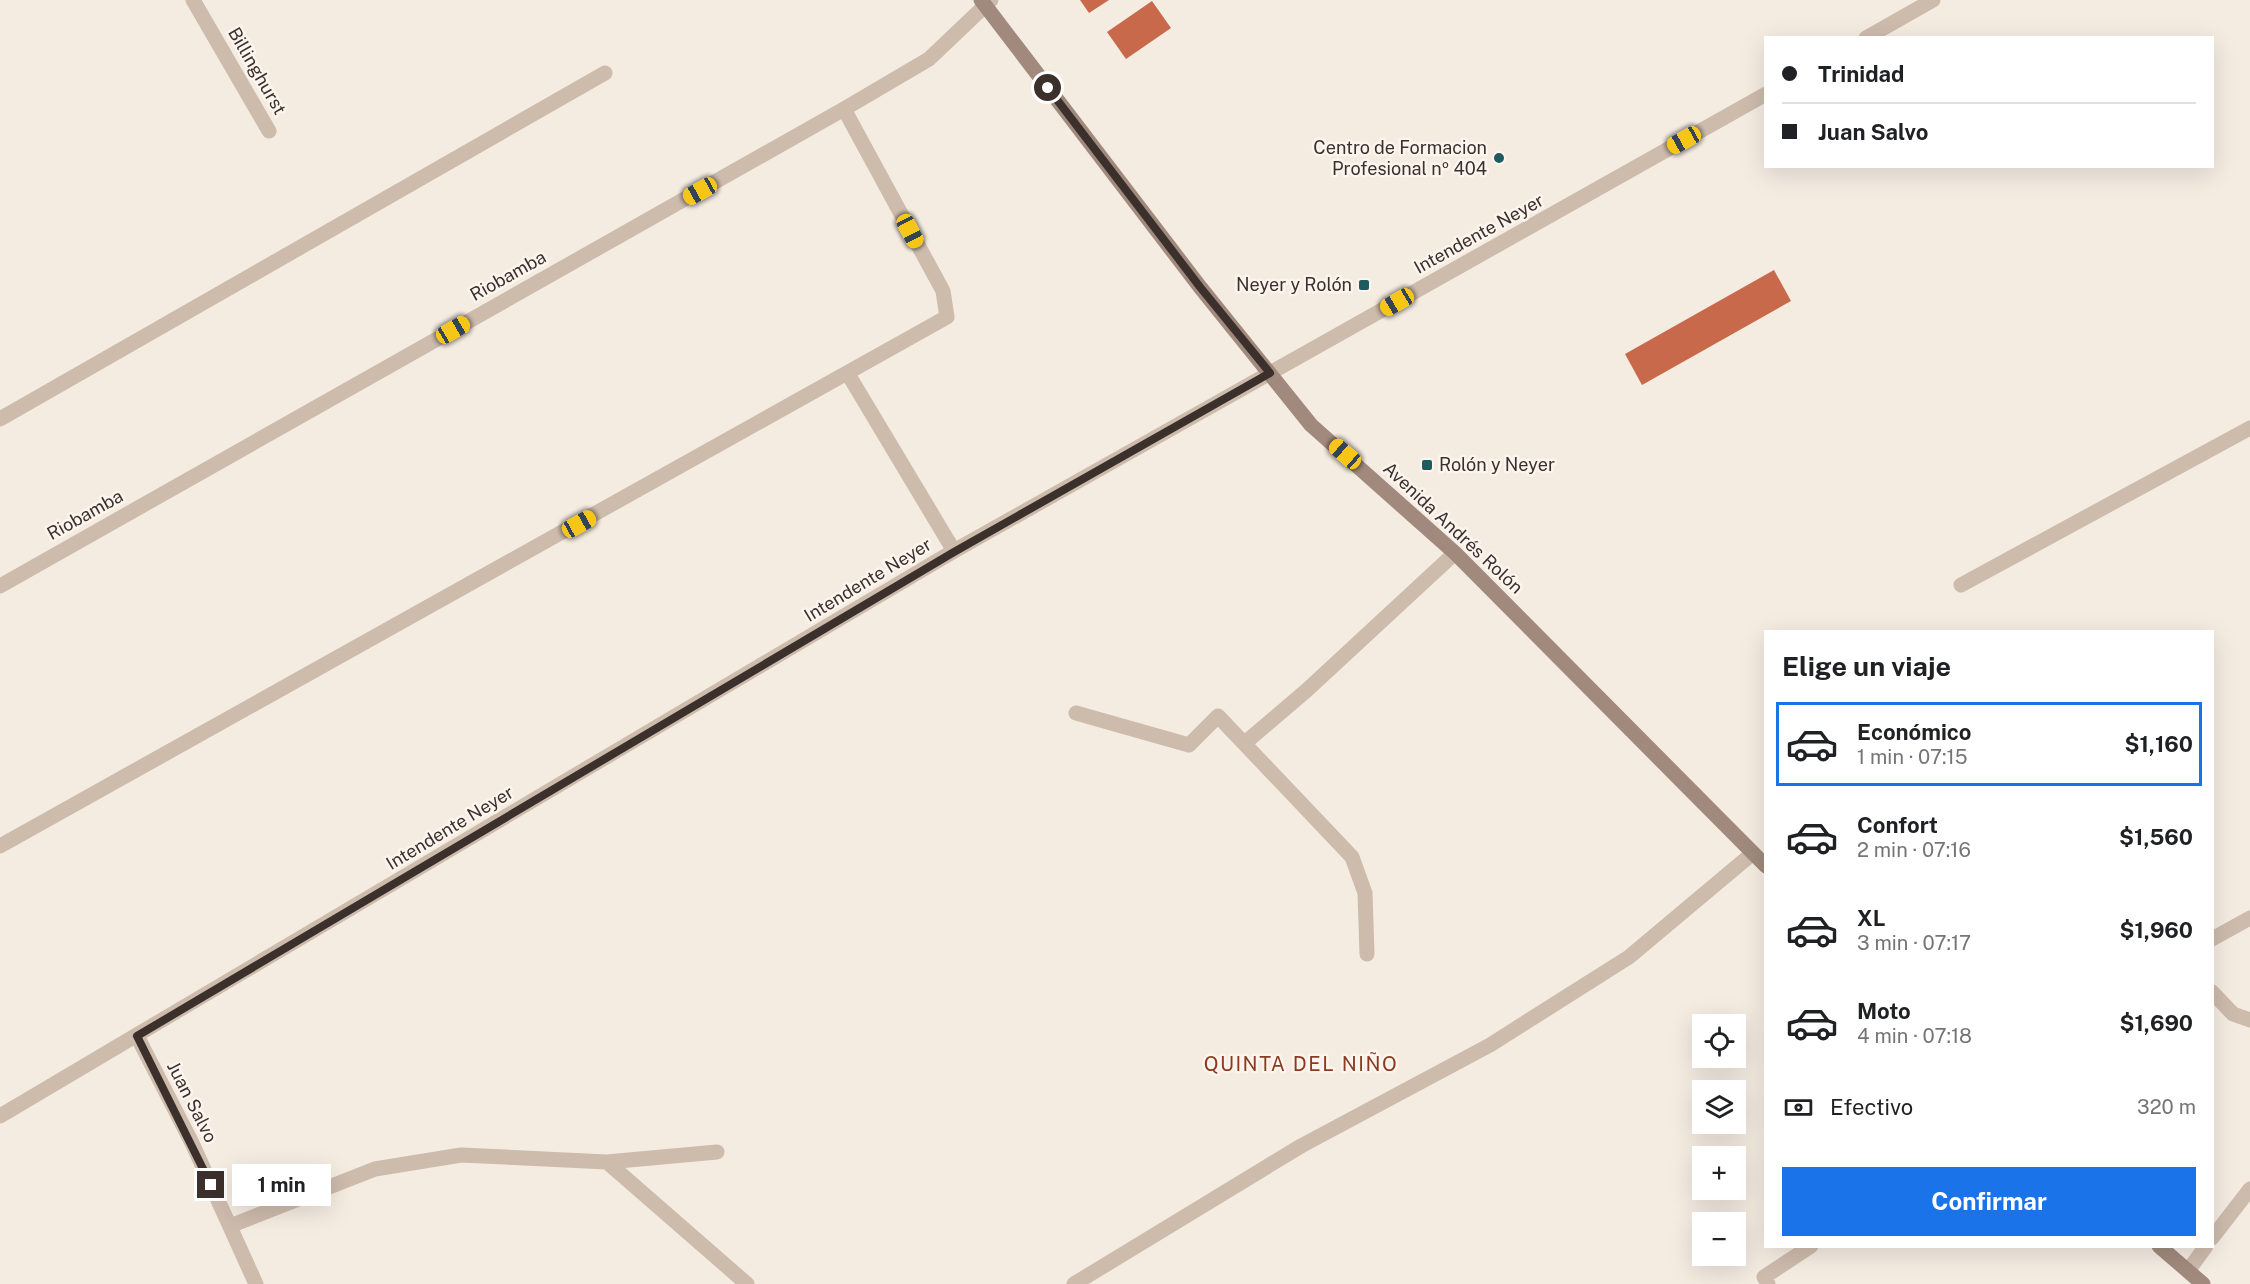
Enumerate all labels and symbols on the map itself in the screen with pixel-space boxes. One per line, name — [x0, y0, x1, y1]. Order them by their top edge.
street label: Billinghurst — [224, 23, 291, 118]
route start — [1034, 74, 1061, 101]
car — [1664, 123, 1704, 157]
place label: Centro de Formacion Profesional nº 404 — [1313, 137, 1487, 179]
marker: Centro de Formacion Profesional nº 404 — [1492, 151, 1506, 165]
car — [680, 174, 720, 208]
street label: Intendente Neyer — [1410, 189, 1547, 278]
car — [894, 211, 926, 251]
street label: Riobamba — [466, 246, 549, 305]
place label: Neyer y Rolón — [1236, 274, 1352, 295]
marker: Neyer y Rolón — [1357, 278, 1371, 292]
car — [1377, 285, 1417, 319]
car — [433, 313, 473, 347]
car — [1326, 435, 1364, 473]
place label: Rolón y Neyer — [1439, 454, 1555, 475]
street label: Avenida Andrés Rolón — [1379, 458, 1527, 598]
marker: Rolón y Neyer — [1420, 458, 1434, 472]
street label: Riobamba — [43, 485, 126, 544]
car — [559, 507, 599, 541]
street label: Intendente Neyer — [800, 533, 935, 626]
street label: Intendente Neyer — [382, 781, 517, 874]
district label: QUINTA DEL NIÑO — [1204, 1051, 1398, 1076]
street label: Juan Salvo — [163, 1058, 222, 1146]
callout: 1 min — [232, 1164, 331, 1206]
route end — [197, 1171, 224, 1198]

